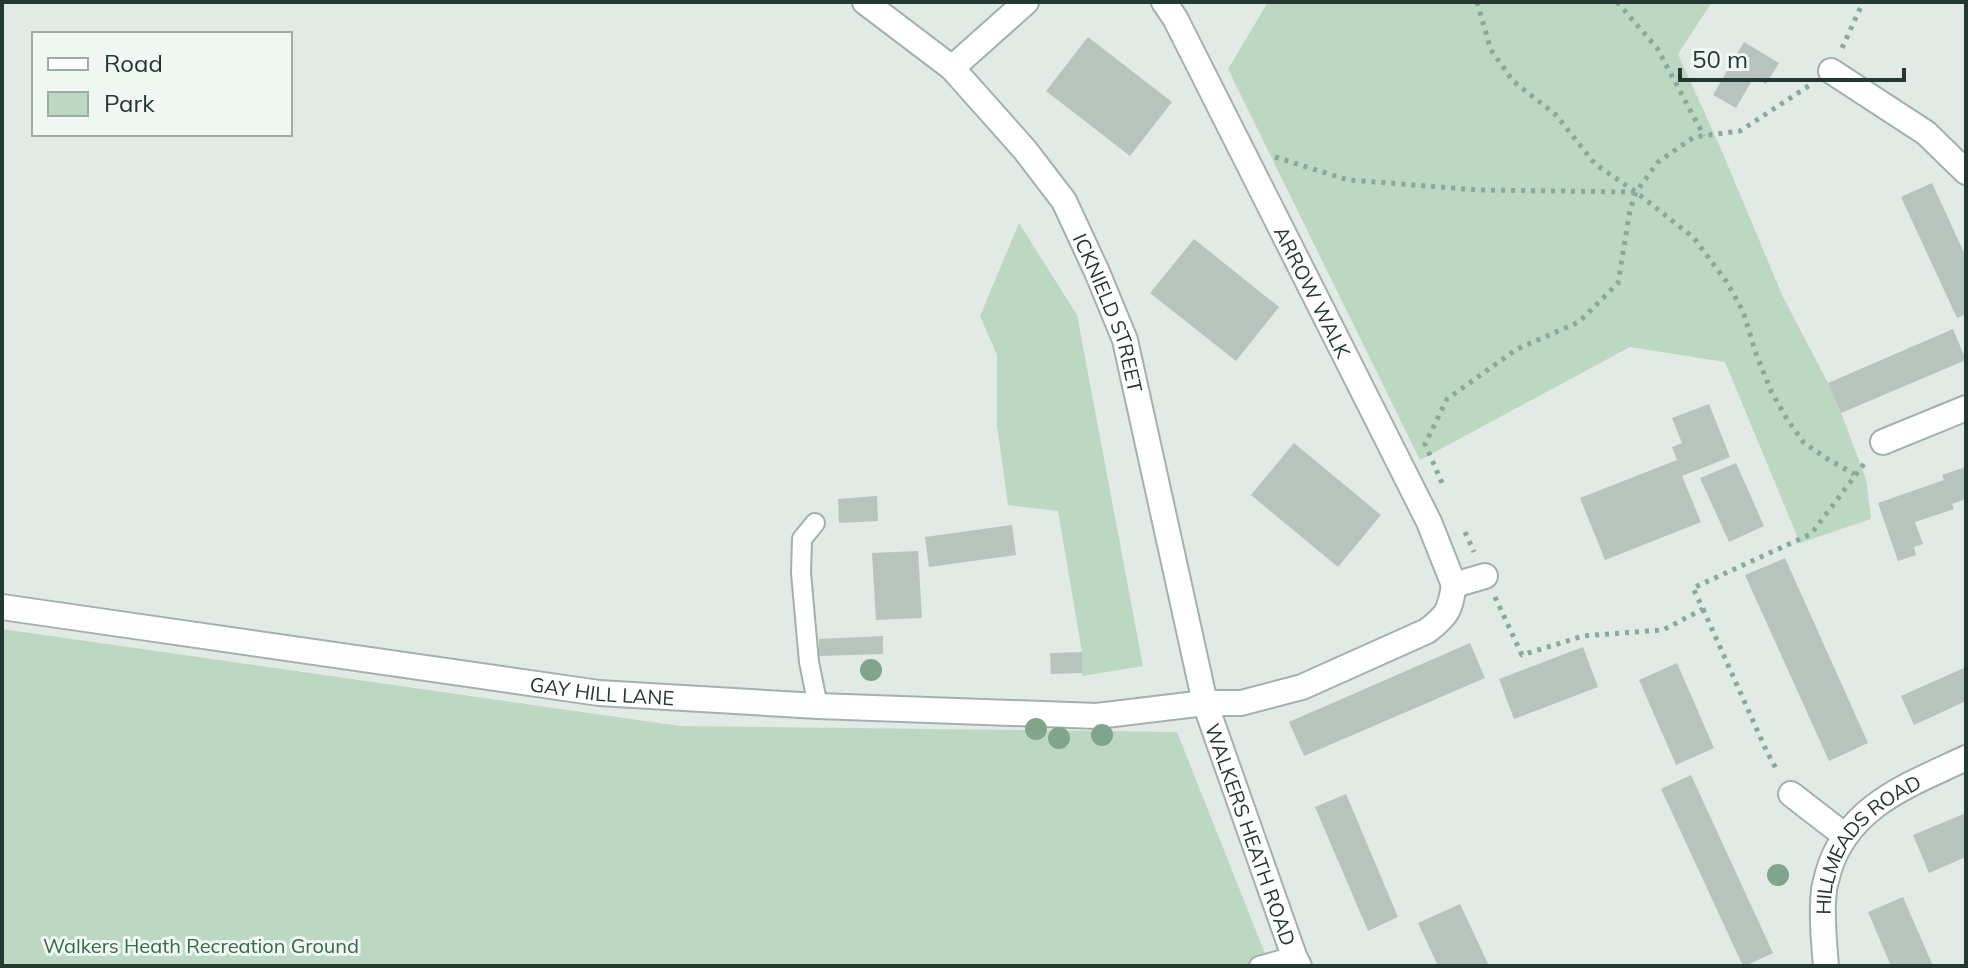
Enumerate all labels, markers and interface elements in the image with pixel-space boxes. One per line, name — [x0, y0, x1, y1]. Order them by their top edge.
legend — [32, 32, 292, 136]
scale bar — [1680, 32, 1904, 82]
text: 50 m — [1692, 44, 1748, 74]
text: Road — [104, 48, 163, 78]
text: Park — [104, 88, 155, 118]
street label: ARROW WALK — [1269, 222, 1357, 362]
street label: ICKNIELD STREET — [1068, 229, 1149, 394]
street label: GAY HILL LANE — [528, 671, 675, 710]
street label: WALKERS HEATH ROAD — [1201, 720, 1302, 949]
street label: HILLMEADS ROAD — [1810, 769, 1925, 915]
park label: Walkers Heath Recreation Ground — [43, 933, 359, 958]

